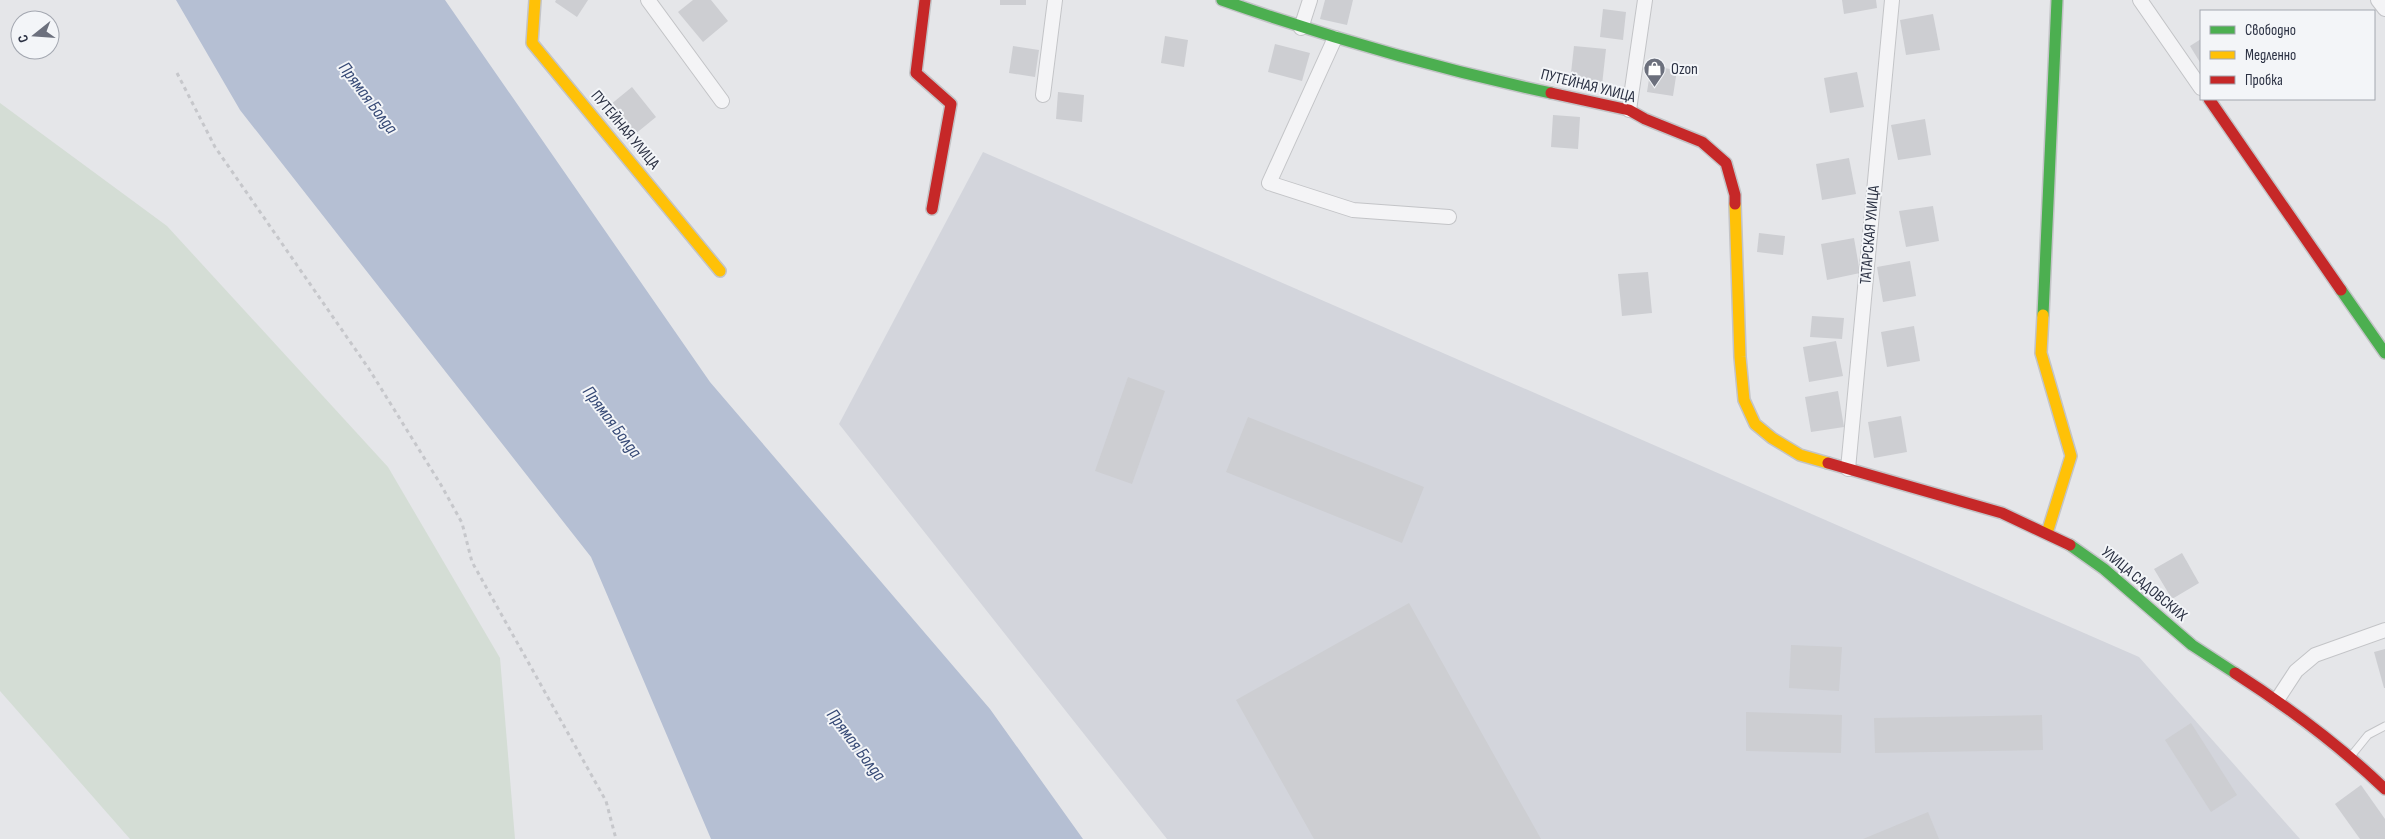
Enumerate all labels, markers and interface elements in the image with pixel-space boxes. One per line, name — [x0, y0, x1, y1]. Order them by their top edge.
north arrow — [10, 10, 60, 60]
legend — [2200, 10, 2375, 100]
text: Свободно — [2245, 21, 2296, 40]
text: С — [14, 33, 32, 45]
text: Медленно — [2245, 46, 2296, 65]
shop icon: Ozon — [1643, 57, 1667, 88]
water label: Прямая Болда — [334, 58, 402, 139]
place label: Ozon — [1671, 60, 1698, 79]
street label: ПУТЕЙНАЯ УЛИЦА — [1539, 65, 1637, 107]
text: Пробка — [2245, 71, 2283, 90]
street label: ПУТЕЙНАЯ УЛИЦА — [587, 87, 664, 173]
street label: ТАТАРСКАЯ УЛИЦА — [1856, 185, 1884, 285]
water label: Прямая Болда — [578, 382, 646, 463]
street label: УЛИЦА САДОВСКИХ — [2097, 543, 2191, 625]
water label: Прямая Болда — [822, 705, 890, 786]

